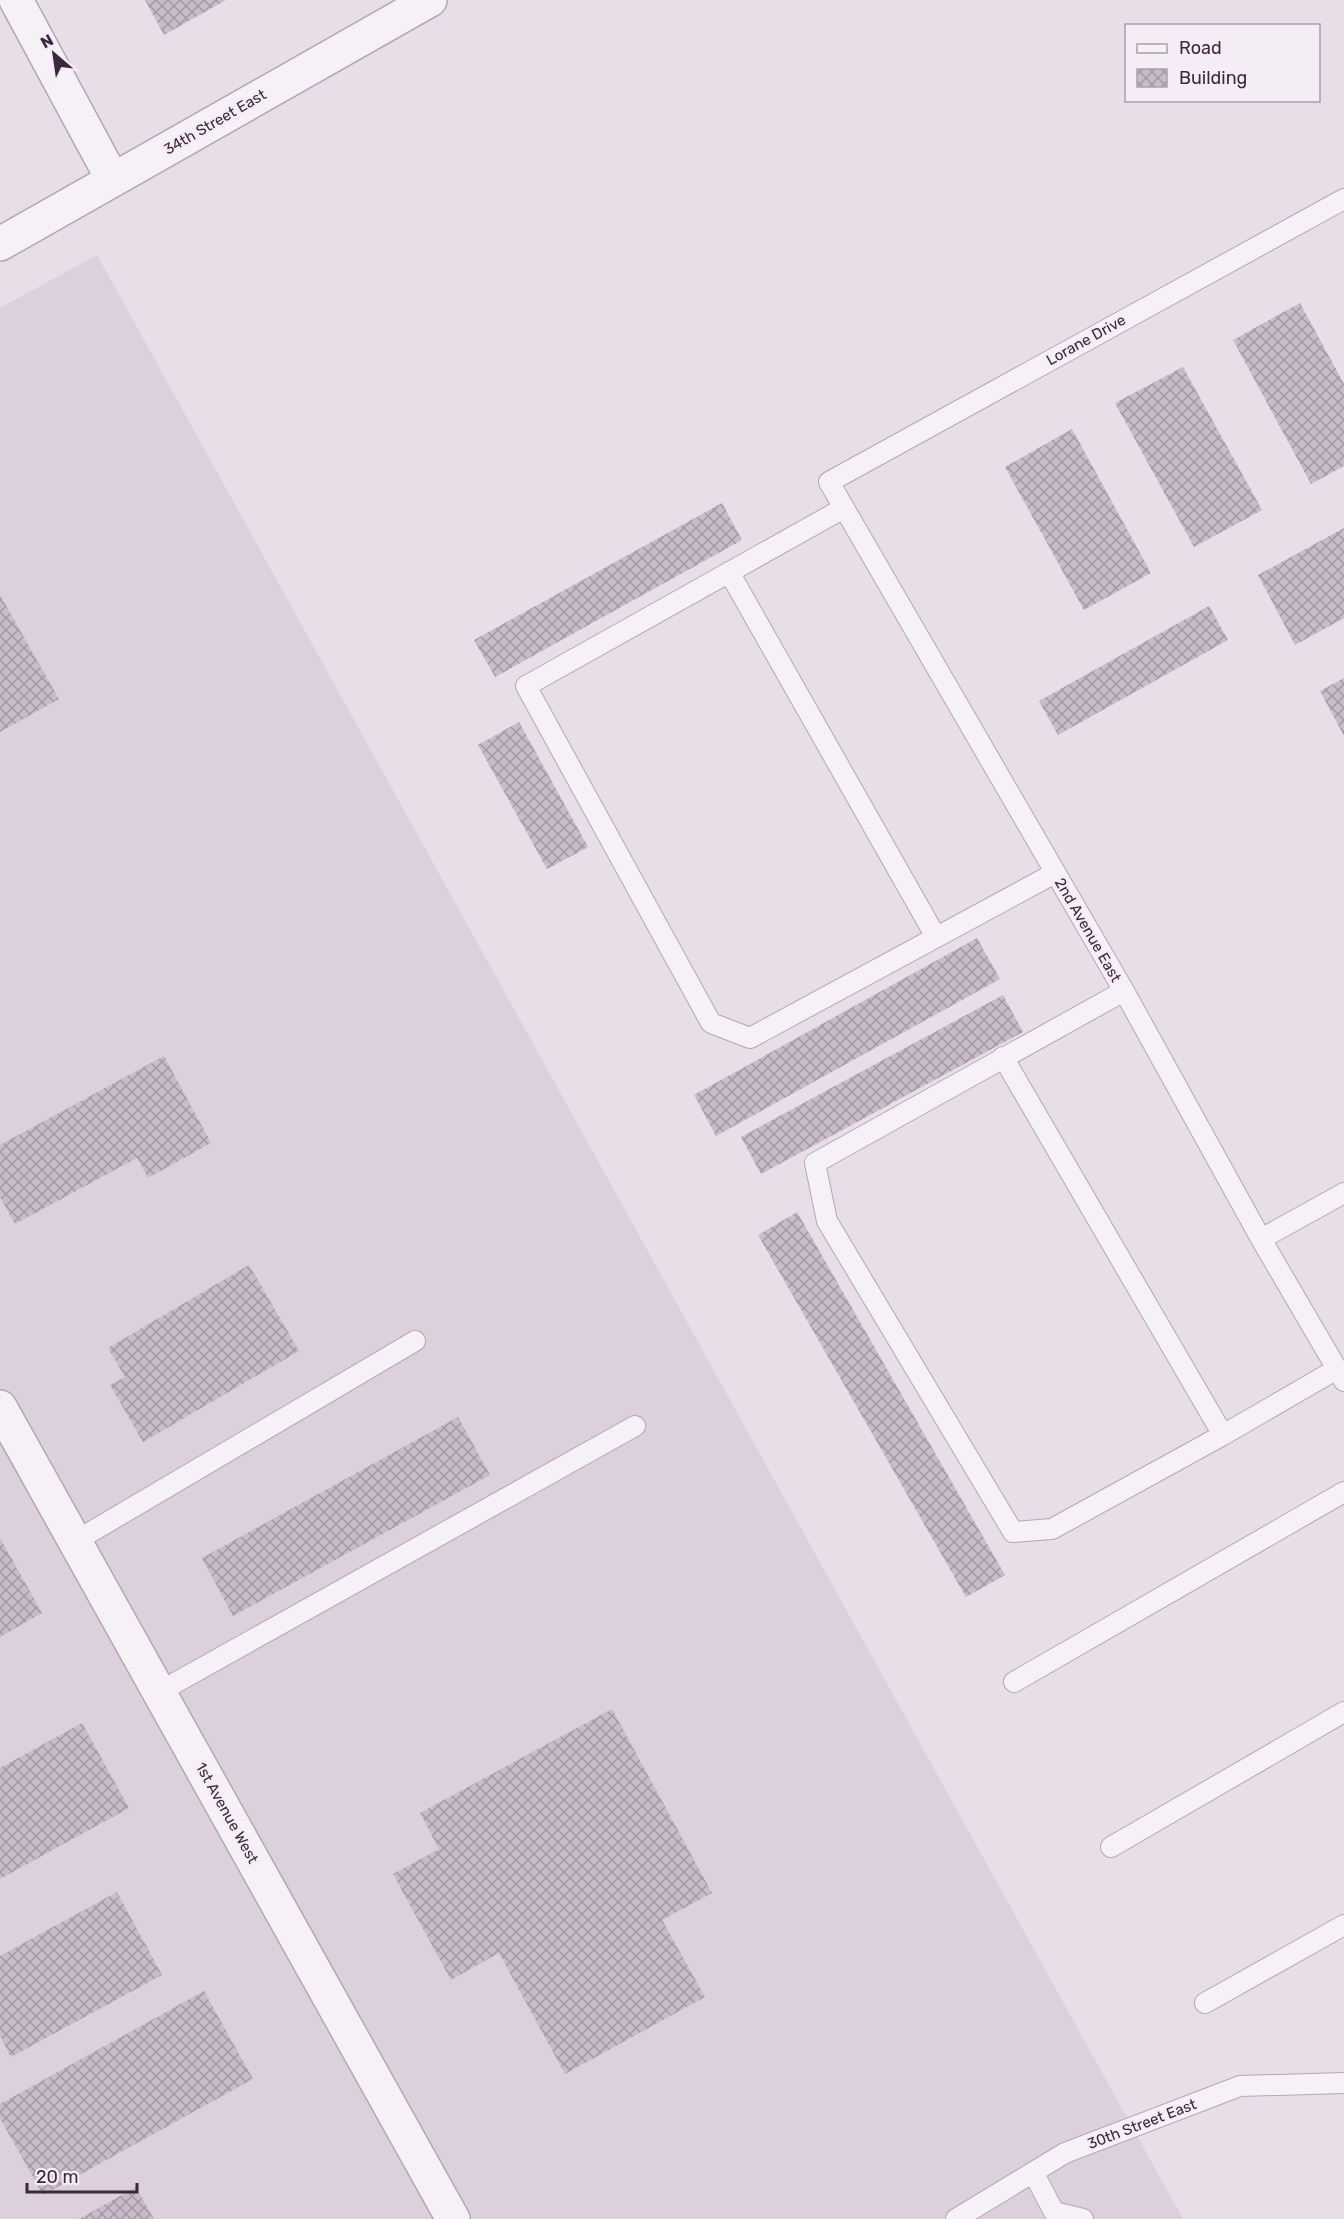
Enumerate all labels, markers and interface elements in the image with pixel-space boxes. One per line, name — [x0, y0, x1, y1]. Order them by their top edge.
north arrow — [24, 24, 84, 84]
legend — [1125, 24, 1320, 102]
text: N — [37, 30, 57, 52]
text: Road — [1179, 37, 1222, 59]
text: Building — [1179, 67, 1247, 89]
street label: 34th Street East — [161, 85, 269, 159]
street label: Lorane Drive — [1043, 311, 1129, 369]
street label: 2nd Avenue East — [1051, 875, 1125, 985]
street label: 1st Avenue West — [192, 1759, 262, 1867]
street label: 30th Street East — [1085, 2095, 1199, 2153]
scale bar — [27, 2156, 136, 2194]
text: 20 m — [36, 2166, 78, 2188]

